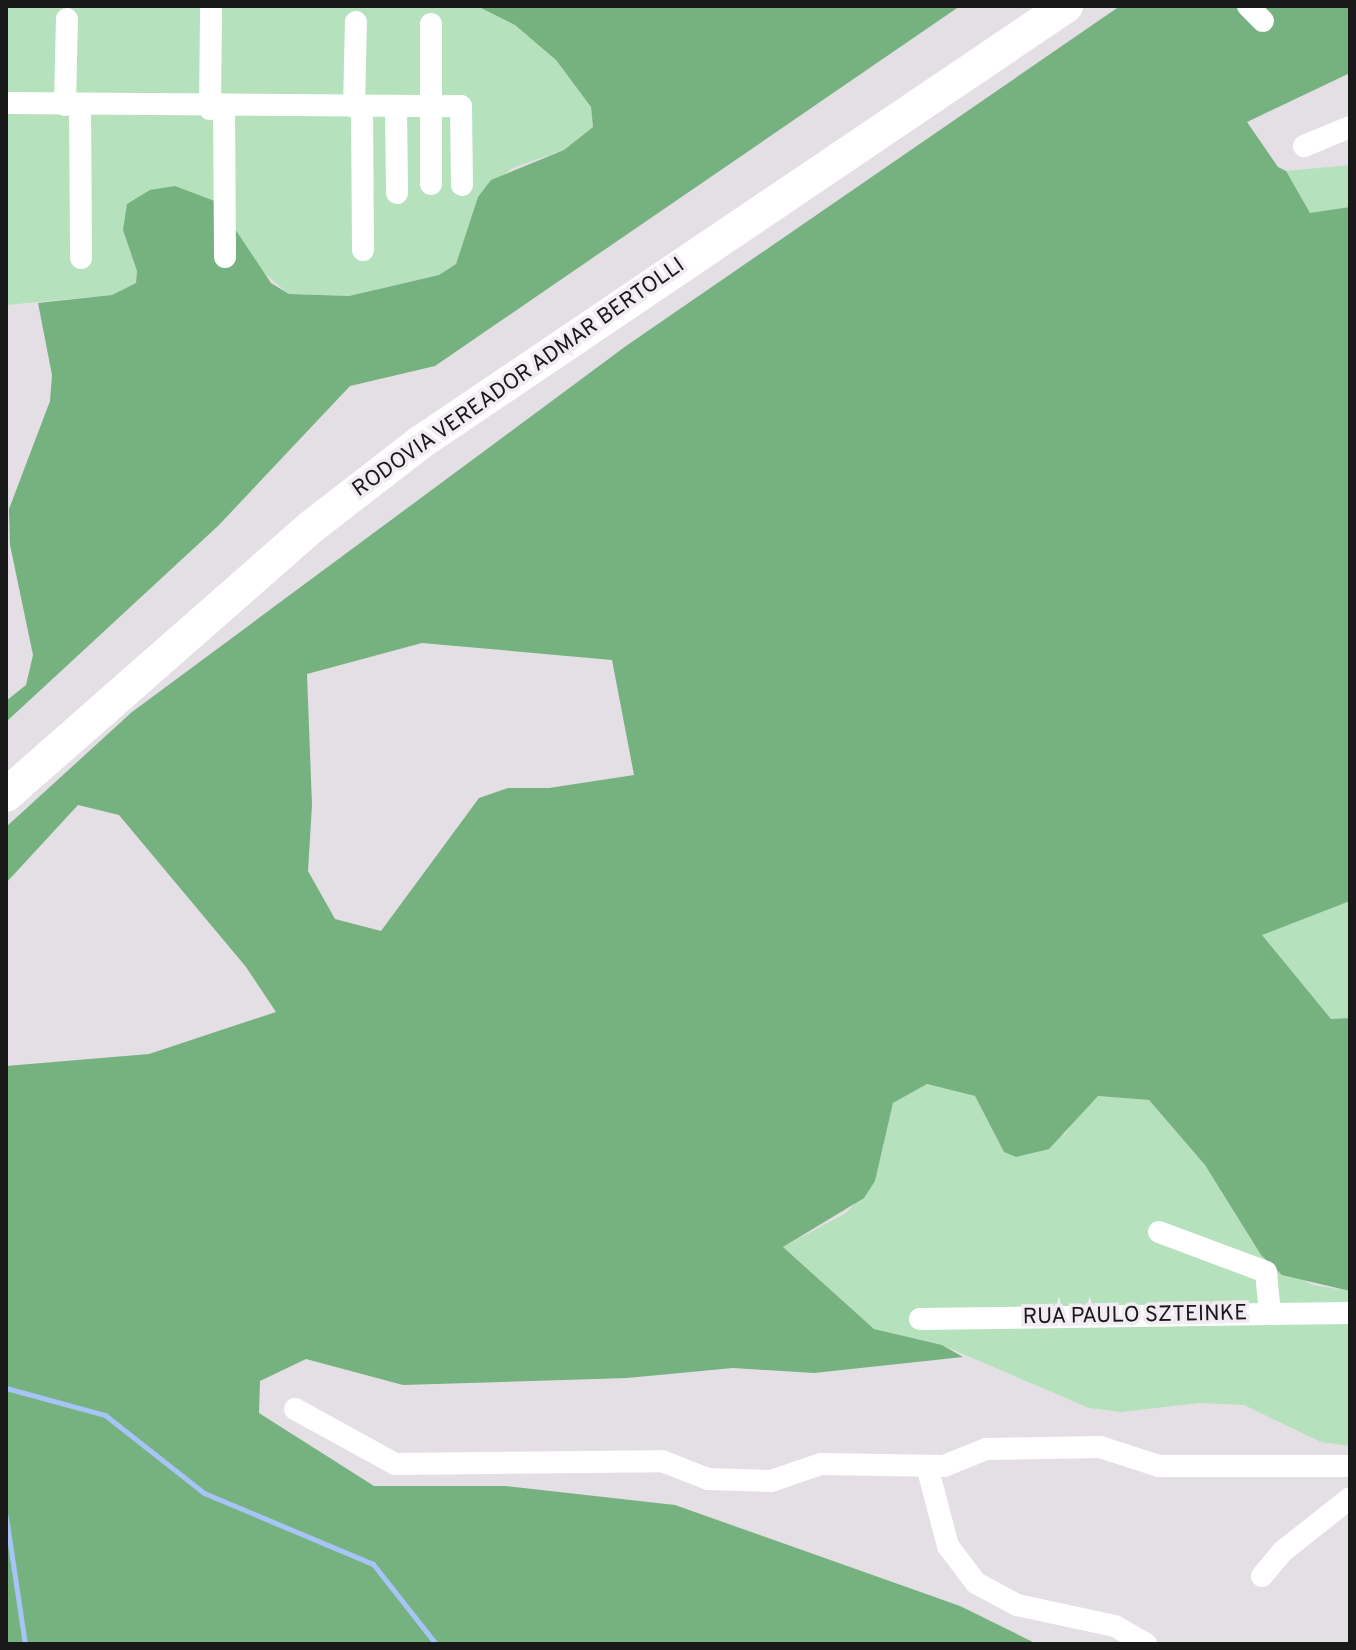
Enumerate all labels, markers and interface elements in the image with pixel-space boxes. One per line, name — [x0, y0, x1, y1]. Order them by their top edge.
street label: RODOVIA VEREADOR ADMAR BERTOLLI — [347, 252, 691, 504]
street label: RUA PAULO SZTEINKE — [1022, 1301, 1248, 1331]

